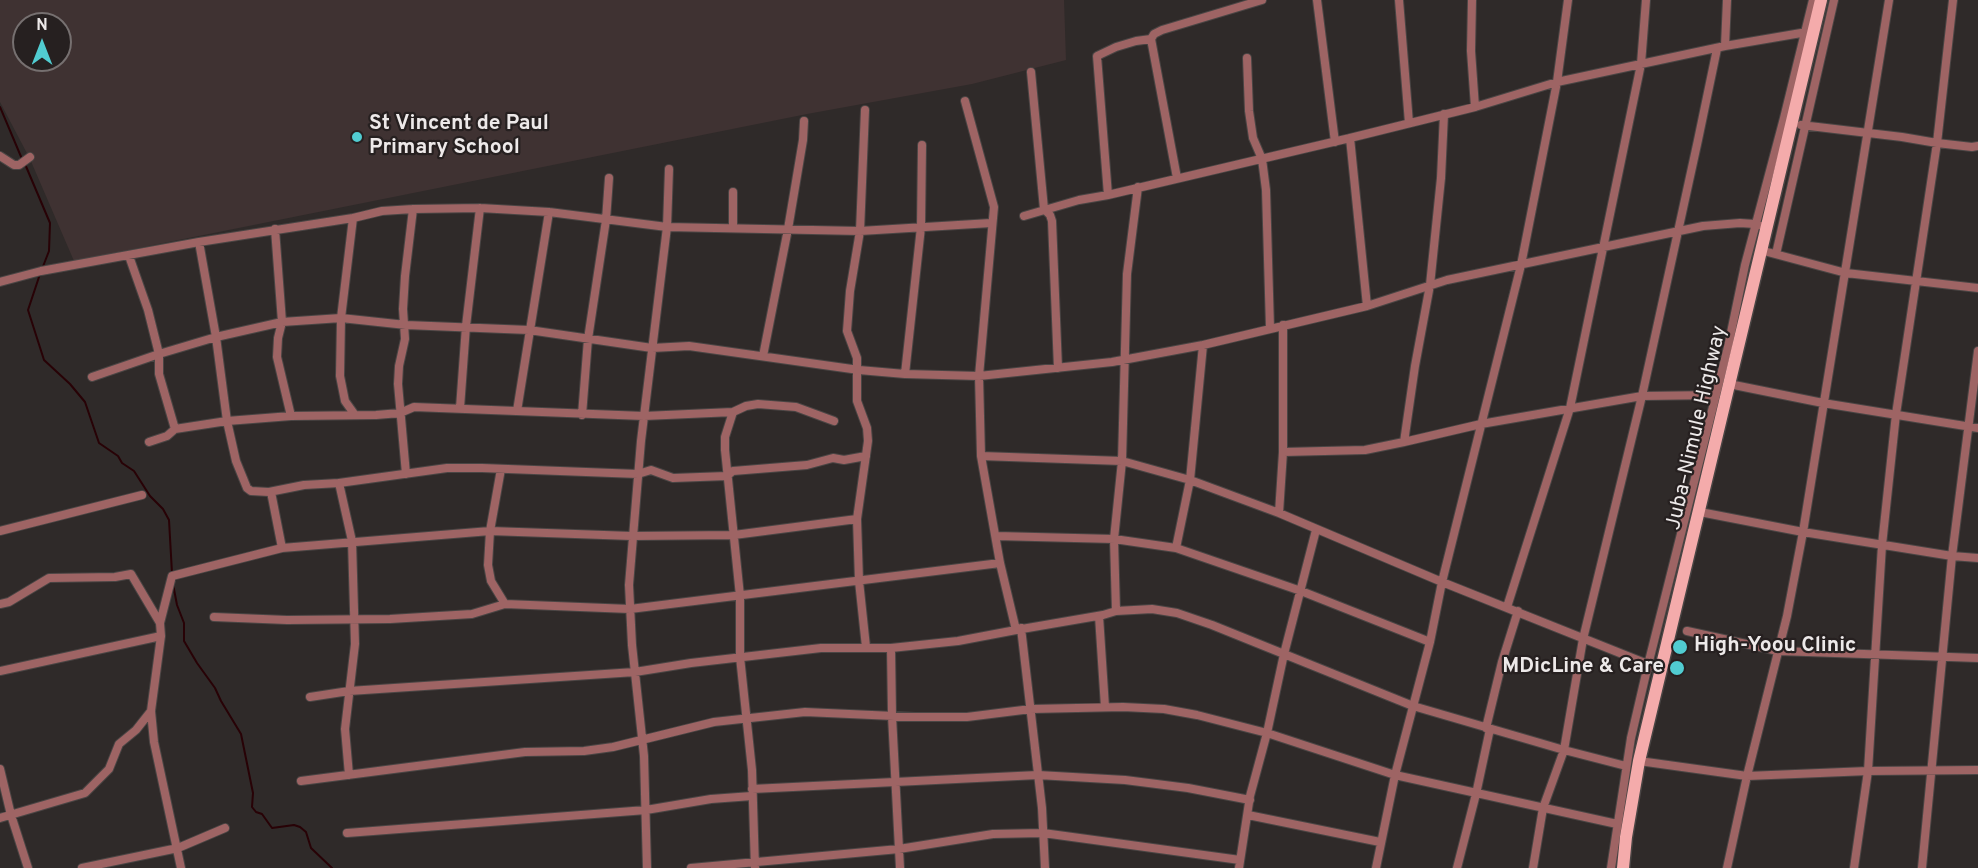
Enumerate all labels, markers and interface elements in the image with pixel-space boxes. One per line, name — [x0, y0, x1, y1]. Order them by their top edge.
north arrow — [12, 12, 72, 72]
text: N — [36, 16, 48, 36]
place label: St Vincent de Paul Primary School — [369, 112, 549, 162]
marker: St Vincent de Paul Primary School — [350, 130, 364, 144]
street label: Juba–Nimule Highway — [1662, 323, 1734, 533]
place label: High-Yoou Clinic — [1694, 634, 1856, 660]
marker: High-Yoou Clinic — [1671, 638, 1689, 656]
place label: MDicLine & Care — [1502, 655, 1664, 681]
marker: MDicLine & Care — [1668, 659, 1686, 677]

